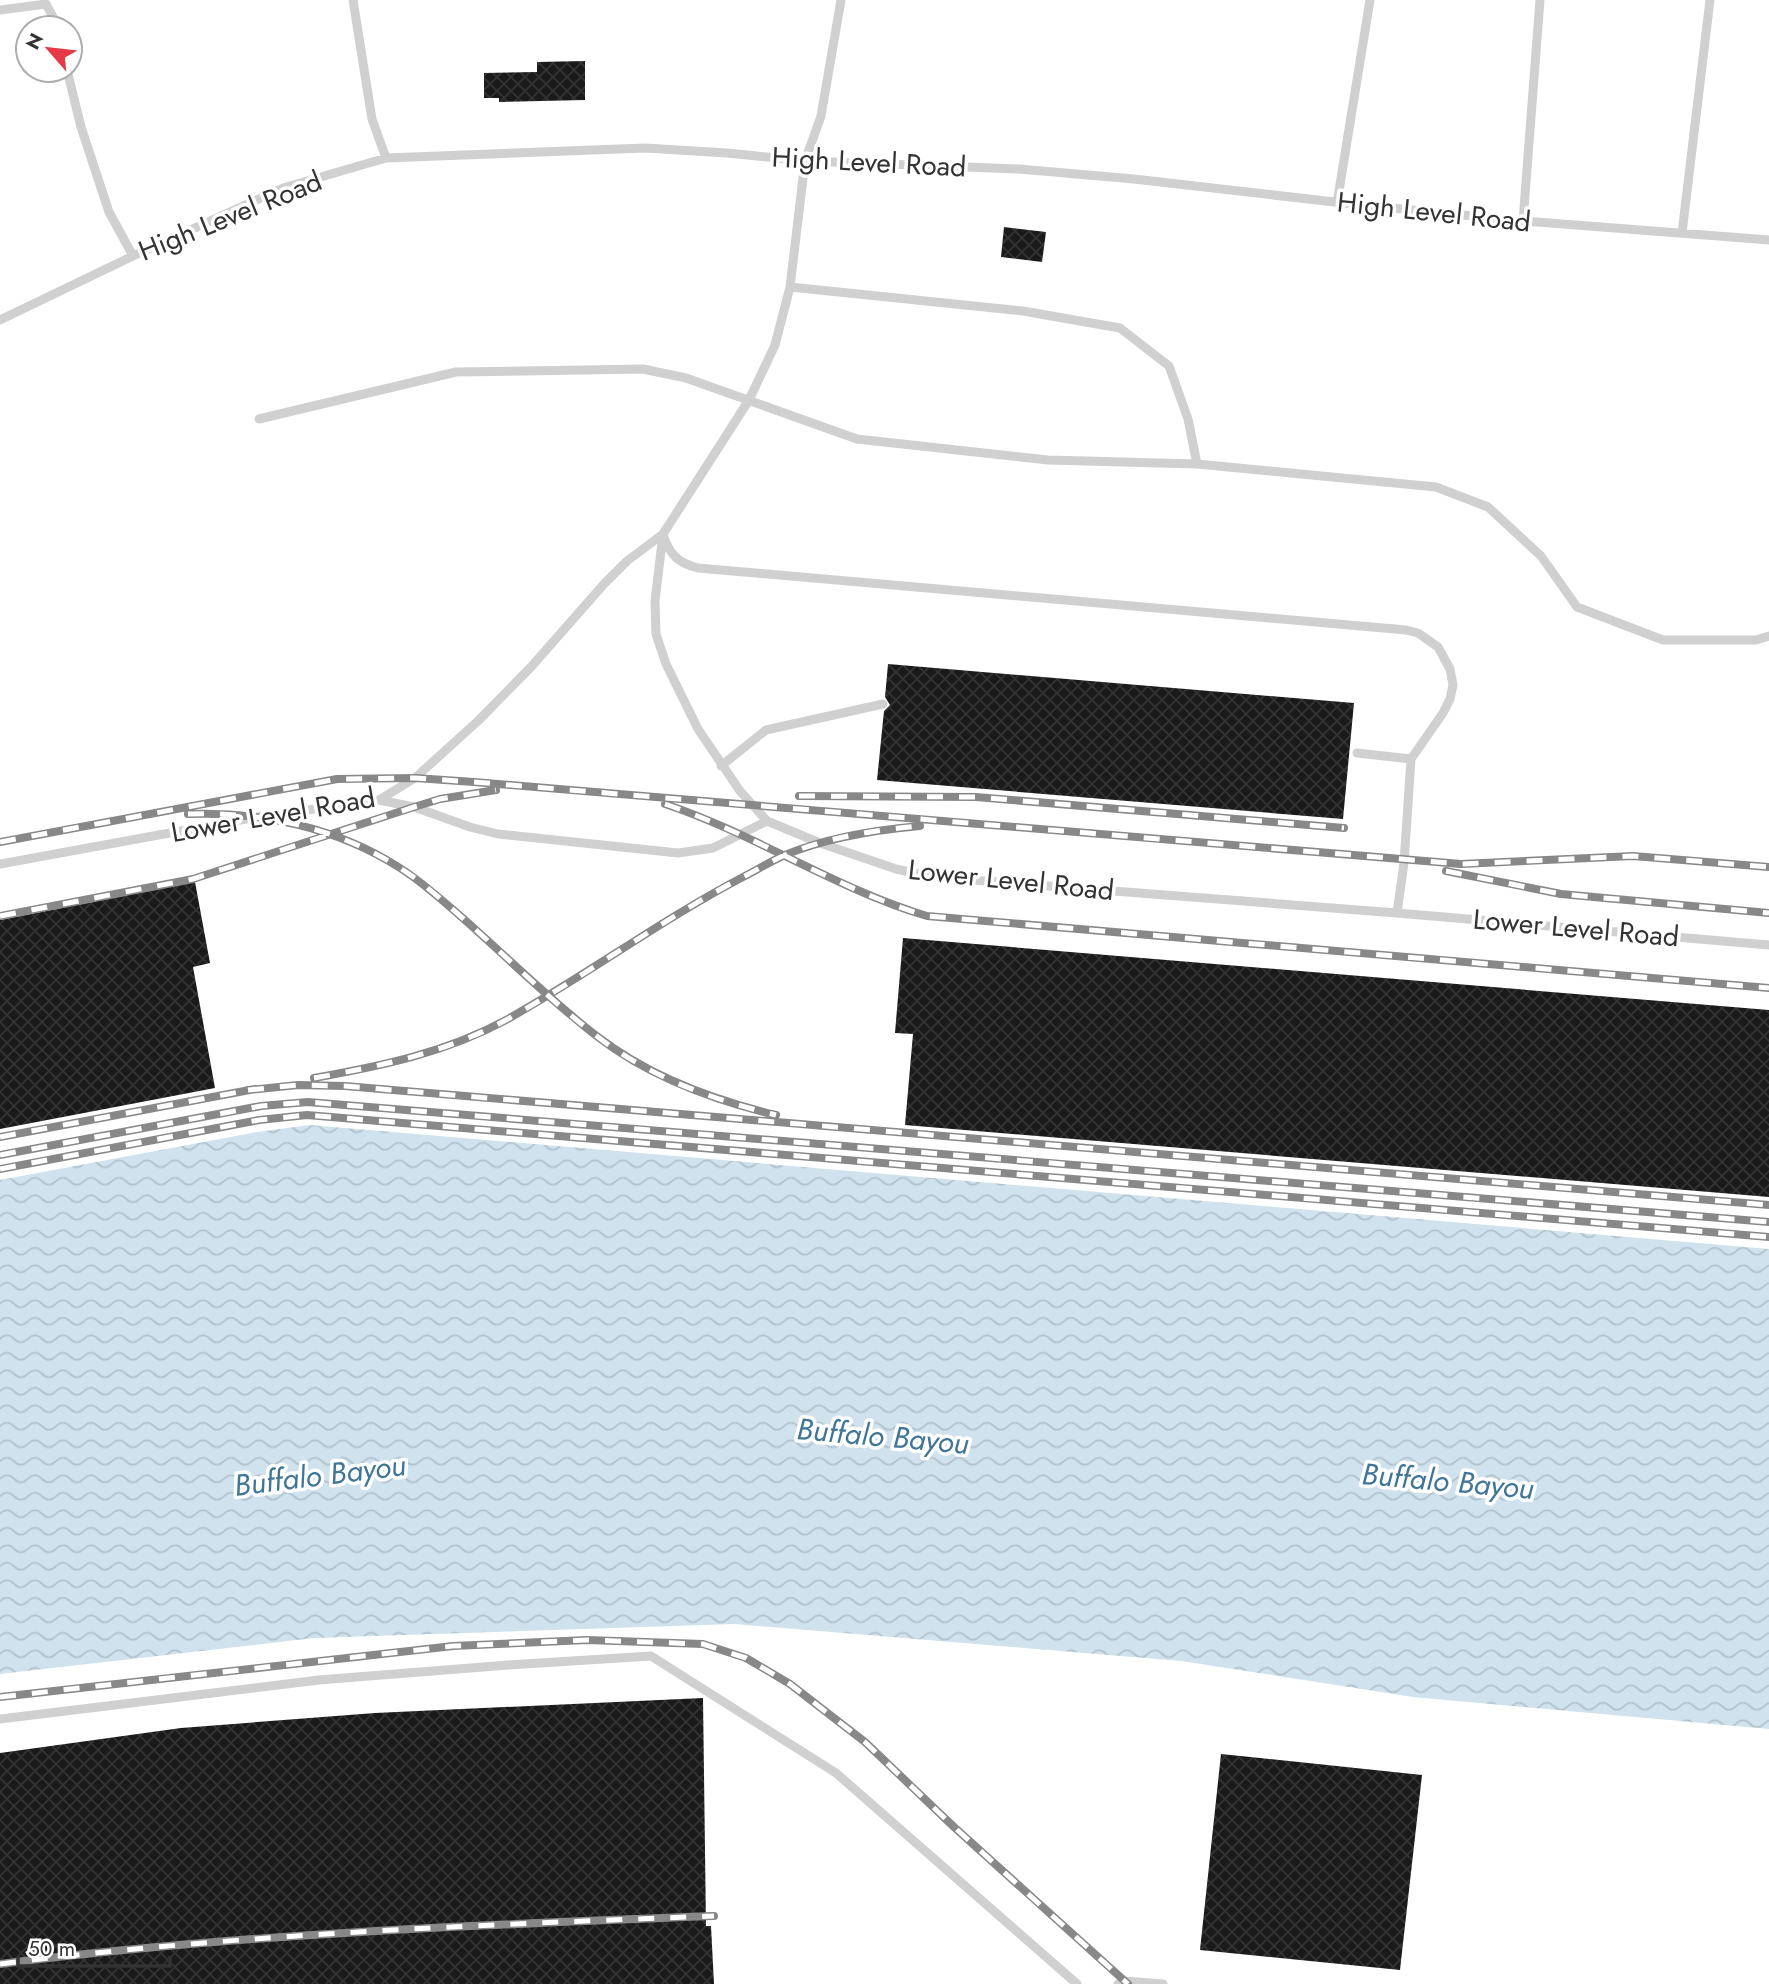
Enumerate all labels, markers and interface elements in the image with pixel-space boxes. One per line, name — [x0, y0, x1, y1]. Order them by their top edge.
north arrow — [14, 14, 84, 84]
text: N — [19, 28, 50, 54]
street label: High Level Road — [771, 136, 967, 188]
street label: High Level Road — [132, 161, 328, 271]
street label: High Level Road — [1335, 181, 1533, 243]
street label: Lower Level Road — [168, 777, 378, 853]
street label: Lower Level Road — [906, 849, 1116, 911]
street label: Lower Level Road — [1471, 899, 1681, 957]
water label: Buffalo Bayou — [795, 1407, 971, 1465]
water label: Buffalo Bayou — [232, 1443, 408, 1507]
water label: Buffalo Bayou — [1360, 1452, 1536, 1510]
scale bar — [18, 1924, 170, 1968]
text: 50 m — [28, 1934, 75, 1964]

